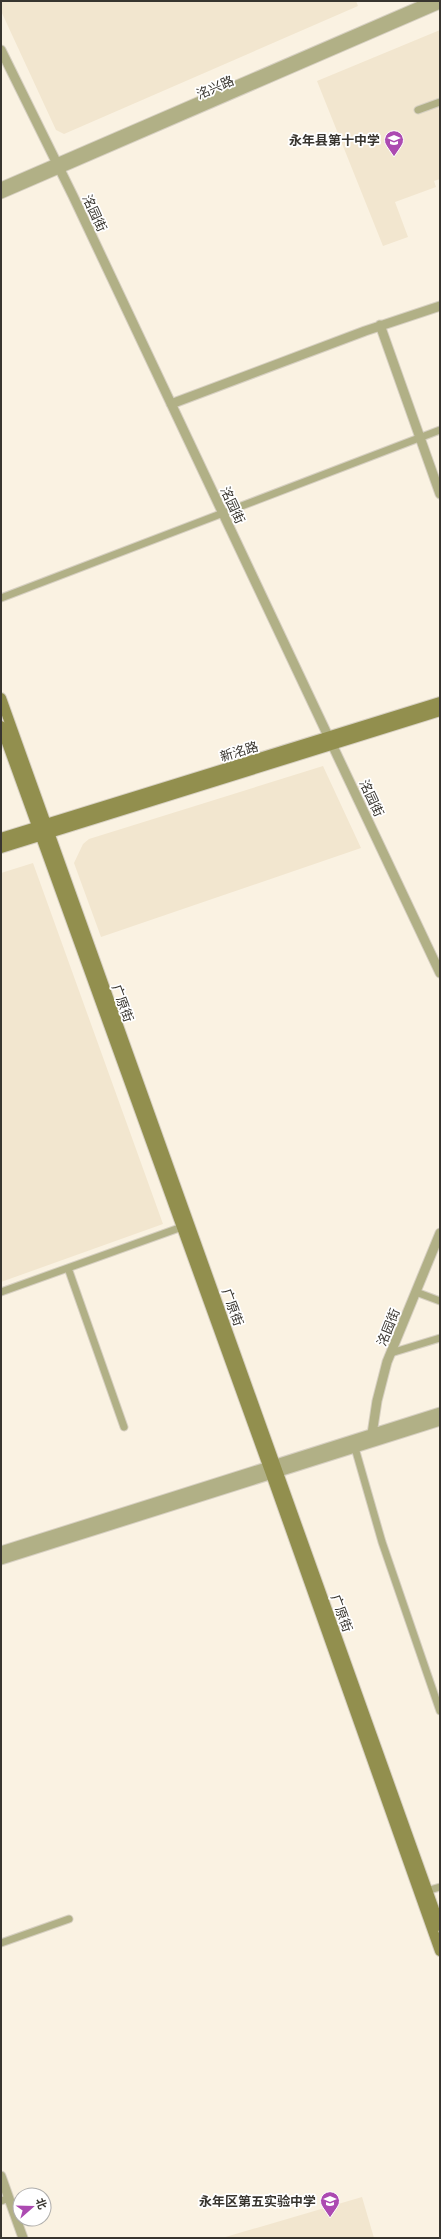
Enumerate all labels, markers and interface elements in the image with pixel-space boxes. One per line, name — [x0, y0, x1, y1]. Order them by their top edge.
street label: 洺兴路 — [194, 71, 236, 103]
school or university icon: 永年县第十中学 — [383, 129, 405, 157]
place label: 永年县第十中学 — [289, 131, 380, 149]
street label: 洺园街 — [79, 192, 111, 234]
street label: 洺园街 — [217, 484, 249, 526]
street label: 新洺路 — [218, 737, 260, 765]
street label: 洺园街 — [356, 777, 388, 819]
street label: 广原街 — [108, 982, 138, 1024]
street label: 广原街 — [218, 1286, 248, 1328]
street label: 洺园街 — [372, 1306, 404, 1348]
street label: 广原街 — [327, 1592, 357, 1634]
north arrow — [12, 2187, 52, 2227]
school or university icon: 永年区第五实验中学 — [319, 2190, 341, 2218]
place label: 永年区第五实验中学 — [199, 2192, 316, 2210]
text: 北 — [33, 2196, 51, 2211]

